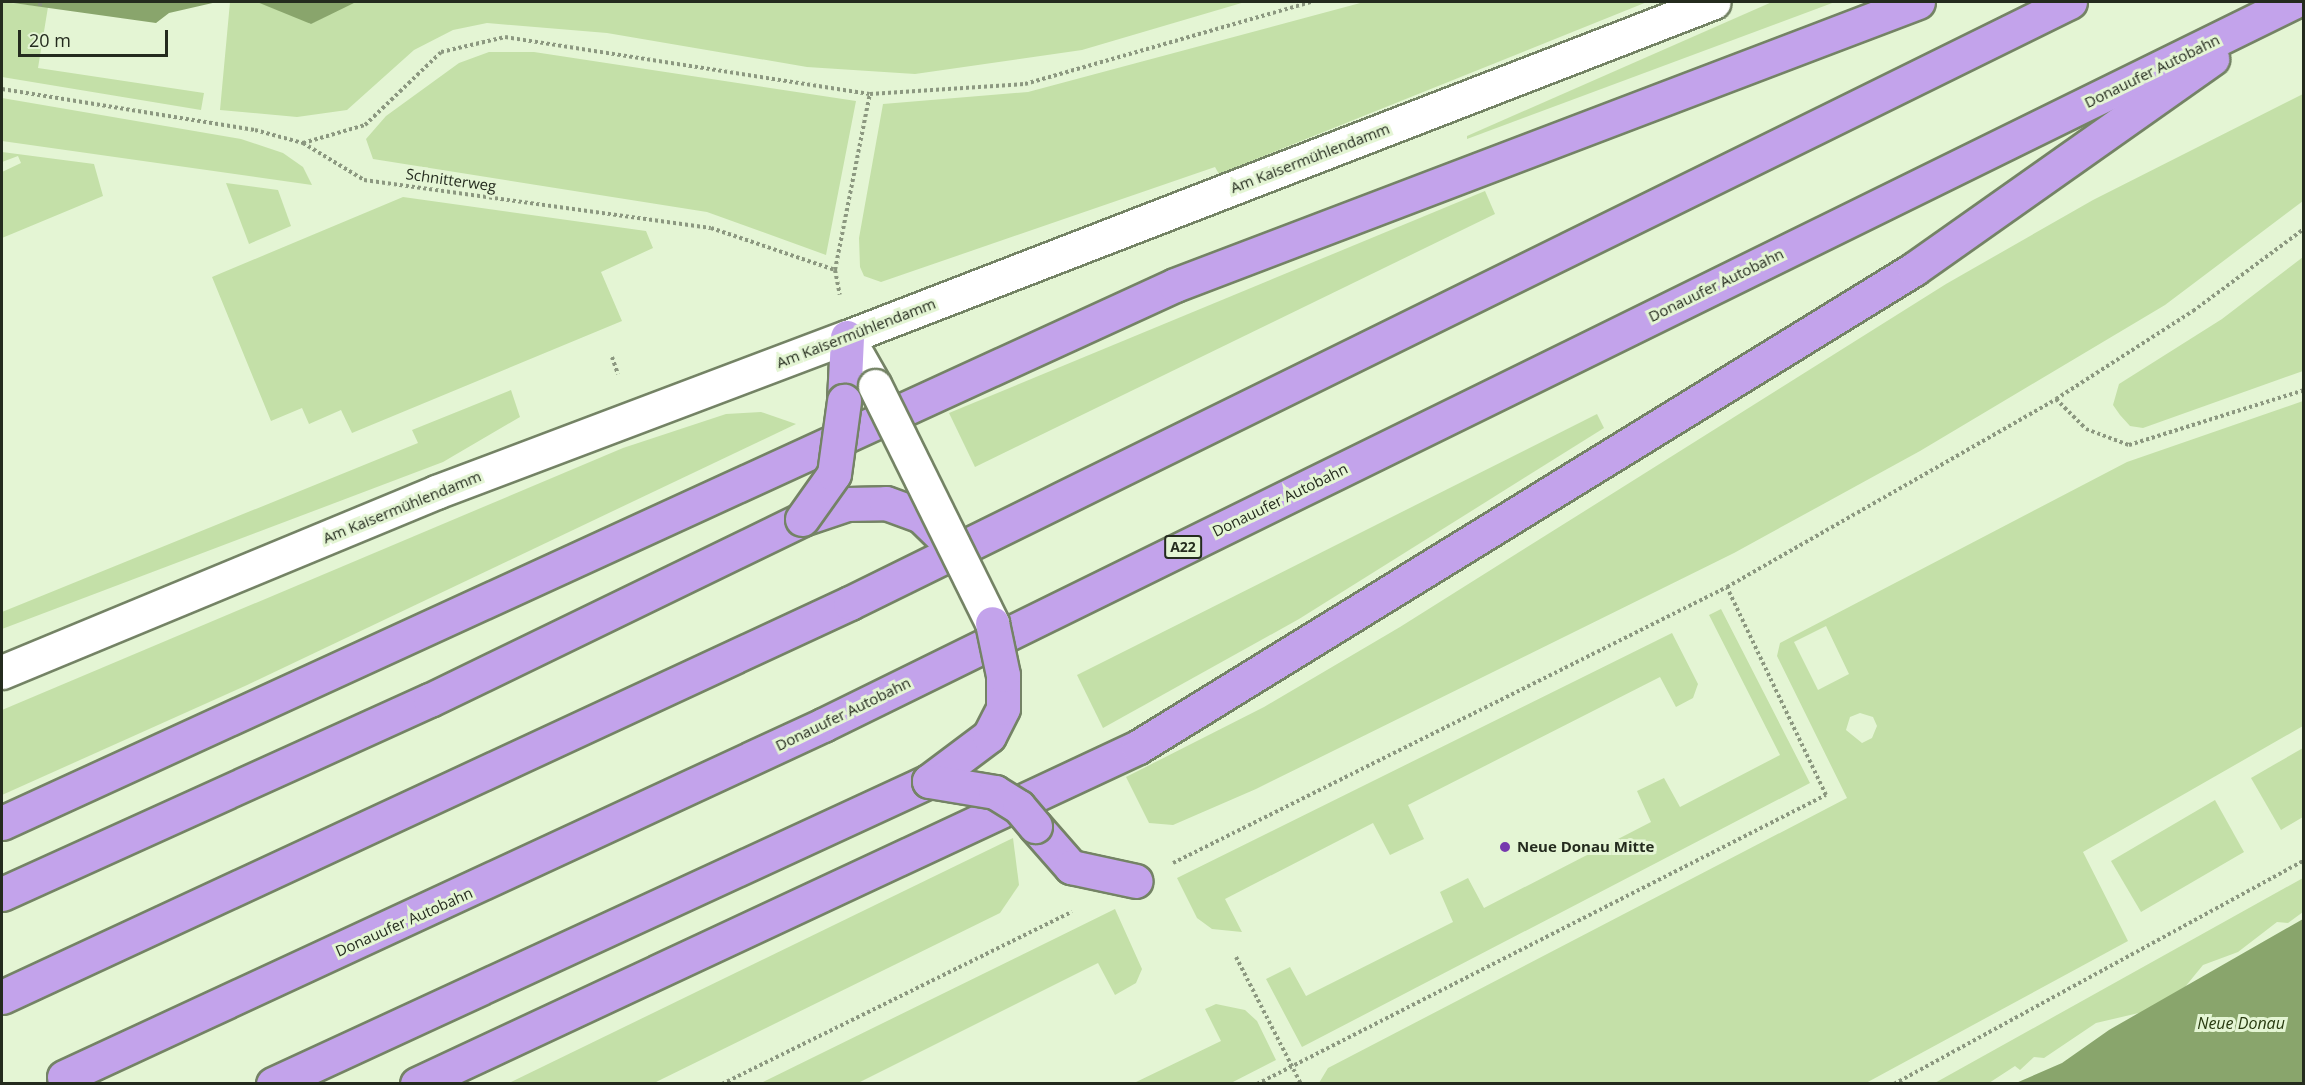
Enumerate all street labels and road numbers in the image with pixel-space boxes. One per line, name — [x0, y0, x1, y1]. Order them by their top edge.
street label: Donauufer Autobahn — [2081, 30, 2223, 112]
street label: Am Kaisermühlendamm — [1228, 119, 1392, 197]
street label: Schnitterweg — [405, 165, 497, 195]
street label: Donauufer Autobahn — [1645, 244, 1787, 326]
street label: Am Kaisermühlendamm — [774, 294, 938, 372]
street label: Donauufer Autobahn — [1209, 459, 1351, 541]
street label: Am Kaisermühlendamm — [320, 467, 484, 547]
road number: A22 — [1164, 536, 1202, 558]
street label: Donauufer Autobahn — [772, 673, 914, 755]
street label: Donauufer Autobahn — [333, 884, 475, 960]

